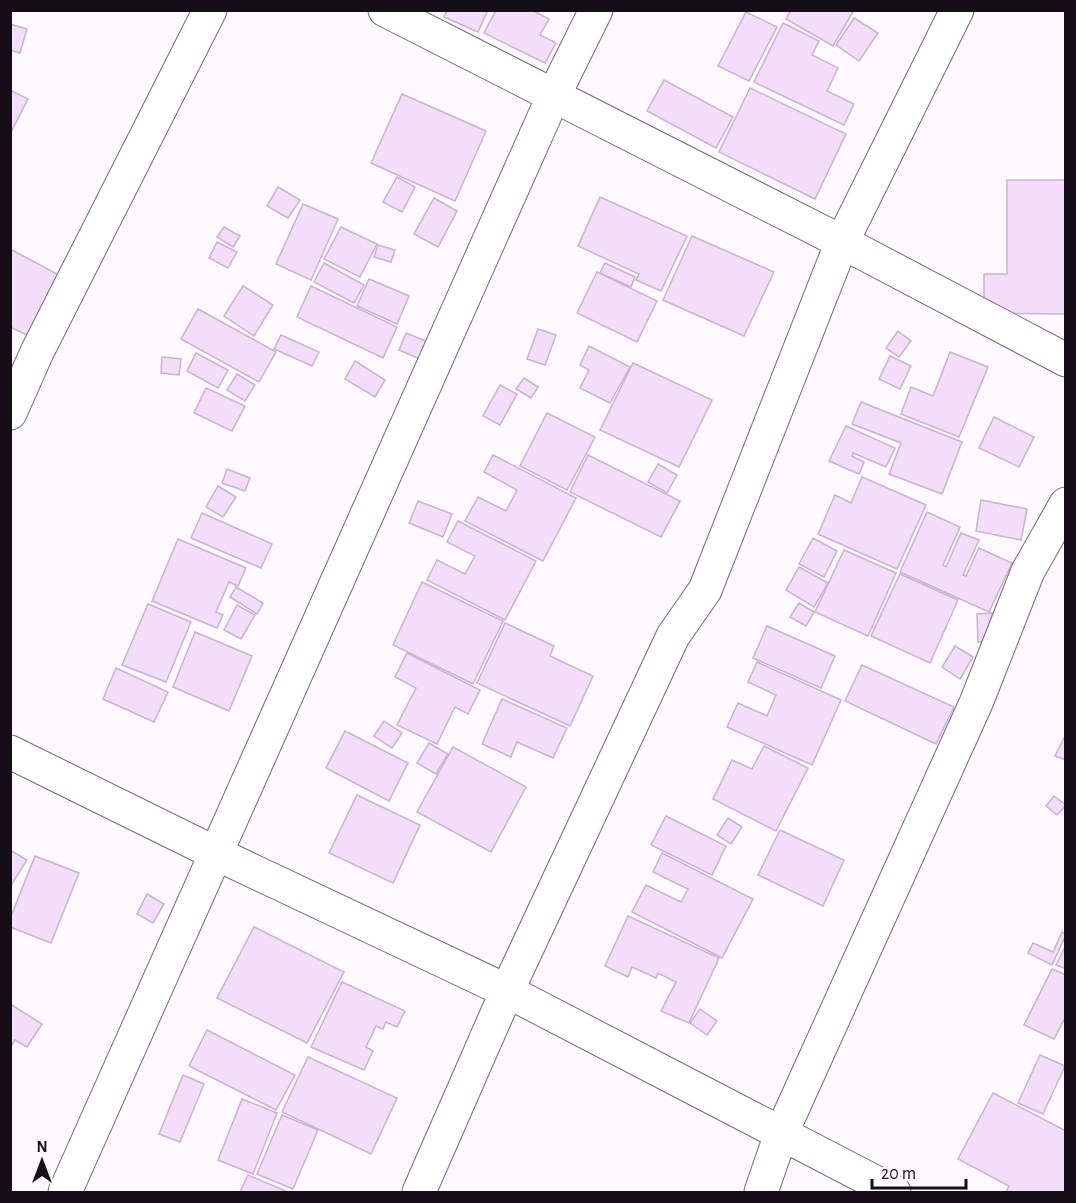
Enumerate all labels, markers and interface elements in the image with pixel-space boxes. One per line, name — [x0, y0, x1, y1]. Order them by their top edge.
north arrow — [12, 1131, 72, 1191]
text: N — [36, 1139, 48, 1155]
scale bar — [872, 1152, 966, 1190]
text: 20 m — [881, 1165, 916, 1183]

